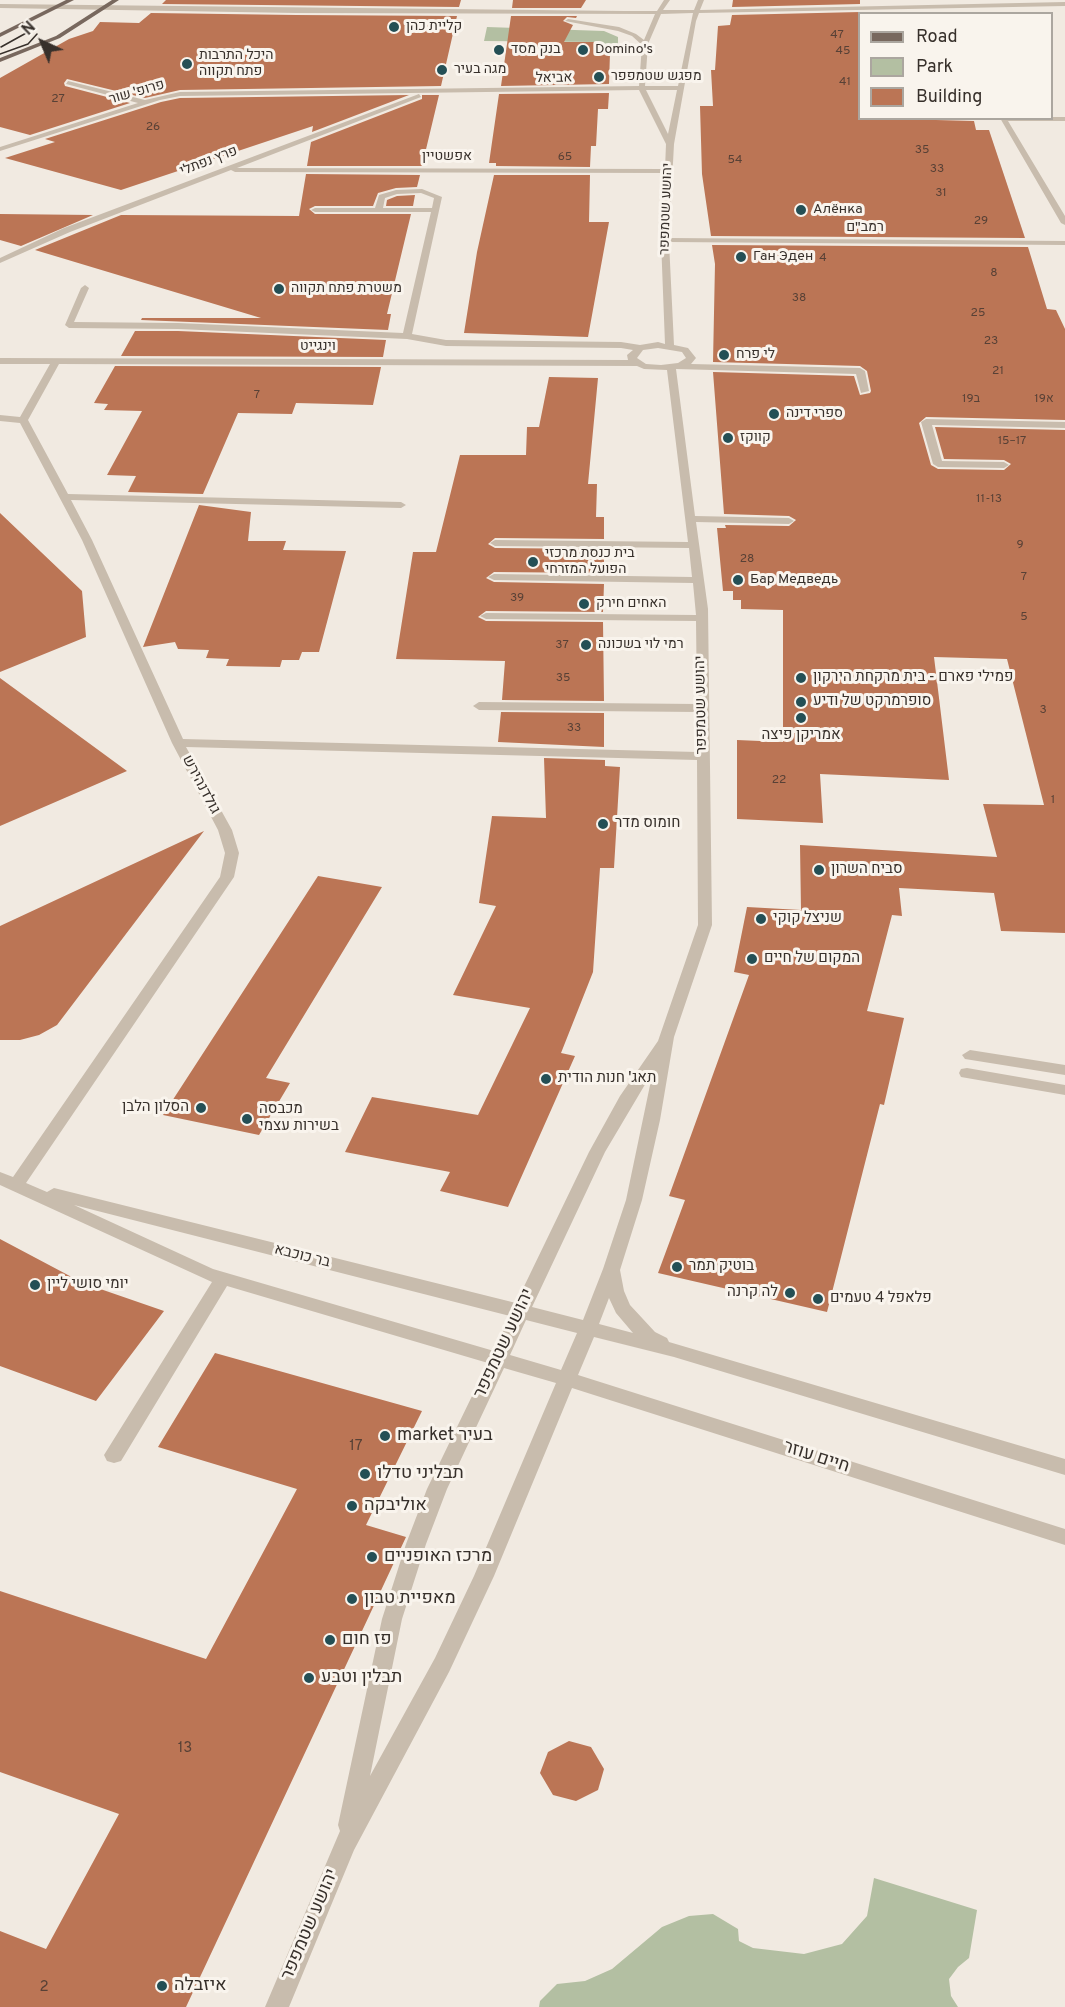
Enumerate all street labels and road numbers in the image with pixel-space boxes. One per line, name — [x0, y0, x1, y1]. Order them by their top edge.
street label: אביאל — [535, 70, 573, 88]
street label: פרופ' שור — [107, 77, 167, 109]
street label: פרץ נפתלי — [178, 143, 240, 181]
street label: אפשטיין — [422, 149, 472, 165]
street label: יהושע שטמפפר — [657, 163, 677, 255]
street label: רמב"ם — [846, 220, 884, 236]
street label: וינגייט — [300, 339, 336, 355]
street label: יהושע שטמפפר — [692, 655, 712, 755]
street label: גולדנהירש — [177, 753, 223, 817]
street label: בר כוכבא — [272, 1241, 332, 1273]
street label: יהושע שטמפפר — [470, 1286, 540, 1402]
street label: חיים עוזר — [780, 1437, 852, 1479]
street label: יהושע שטמפפר — [278, 1866, 344, 1984]

